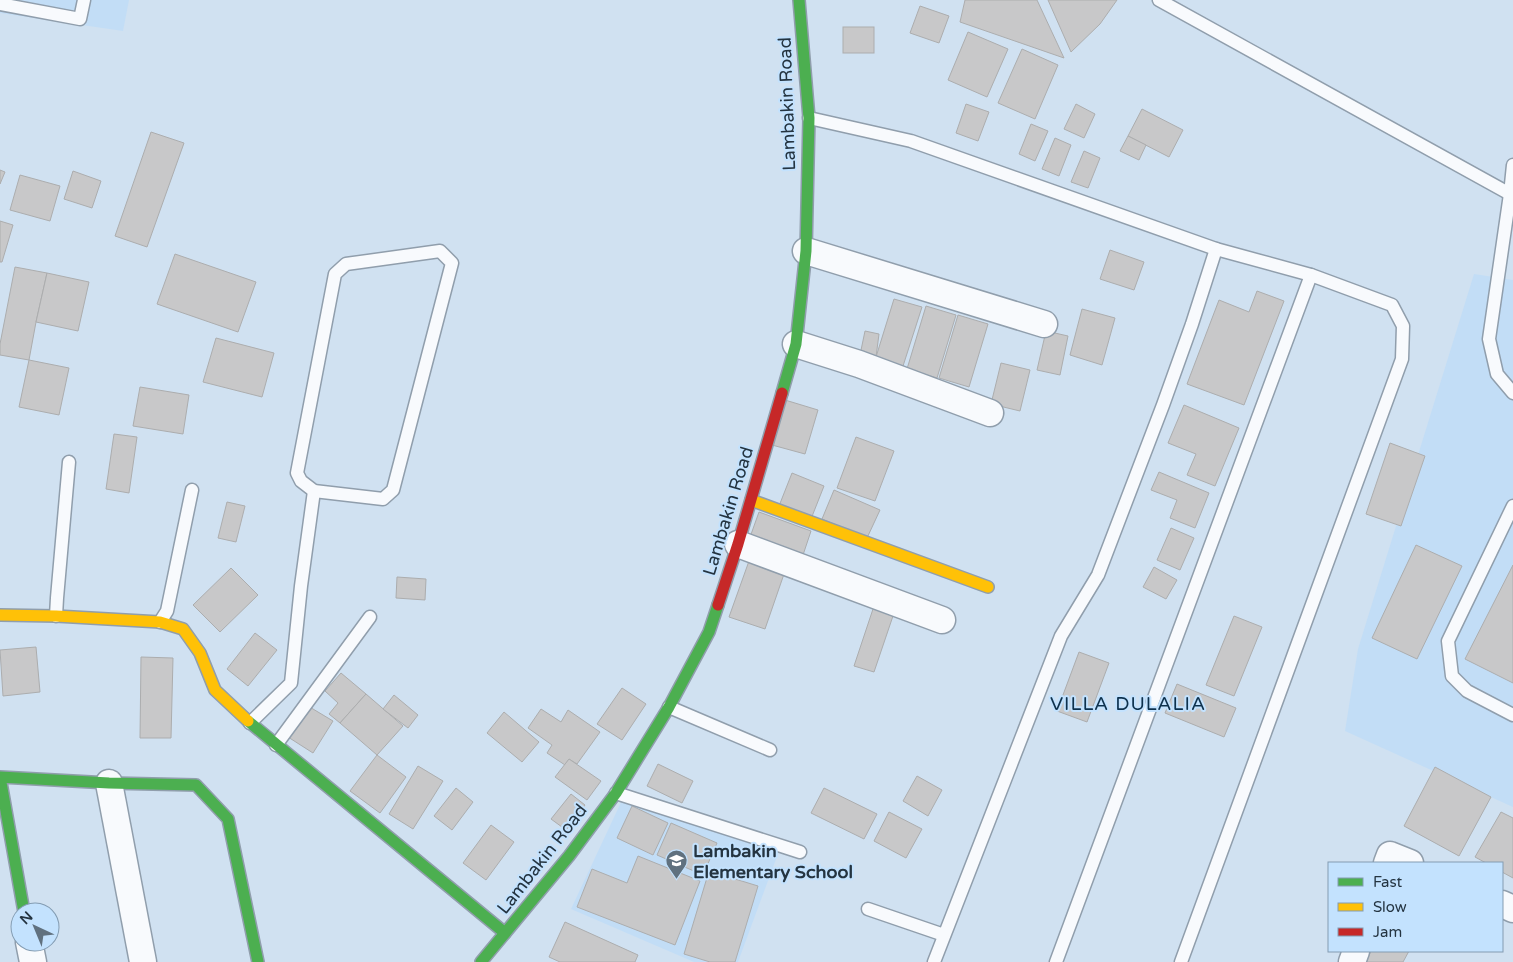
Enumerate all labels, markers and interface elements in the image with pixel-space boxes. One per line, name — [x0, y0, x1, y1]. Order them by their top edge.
street label: Lambakin Road — [774, 37, 800, 171]
street label: Lambakin Road — [698, 444, 758, 578]
district label: VILLA DULALIA — [1050, 693, 1206, 715]
street label: Lambakin Road — [492, 800, 592, 918]
place label: Lambakin Elementary School — [693, 840, 853, 883]
school or university icon: Lambakin Elementary School — [665, 849, 689, 880]
legend — [1328, 862, 1503, 952]
text: Fast — [1373, 873, 1403, 891]
text: Slow — [1373, 898, 1407, 916]
north arrow — [10, 902, 60, 952]
text: N — [16, 908, 36, 928]
text: Jam — [1373, 923, 1402, 941]

